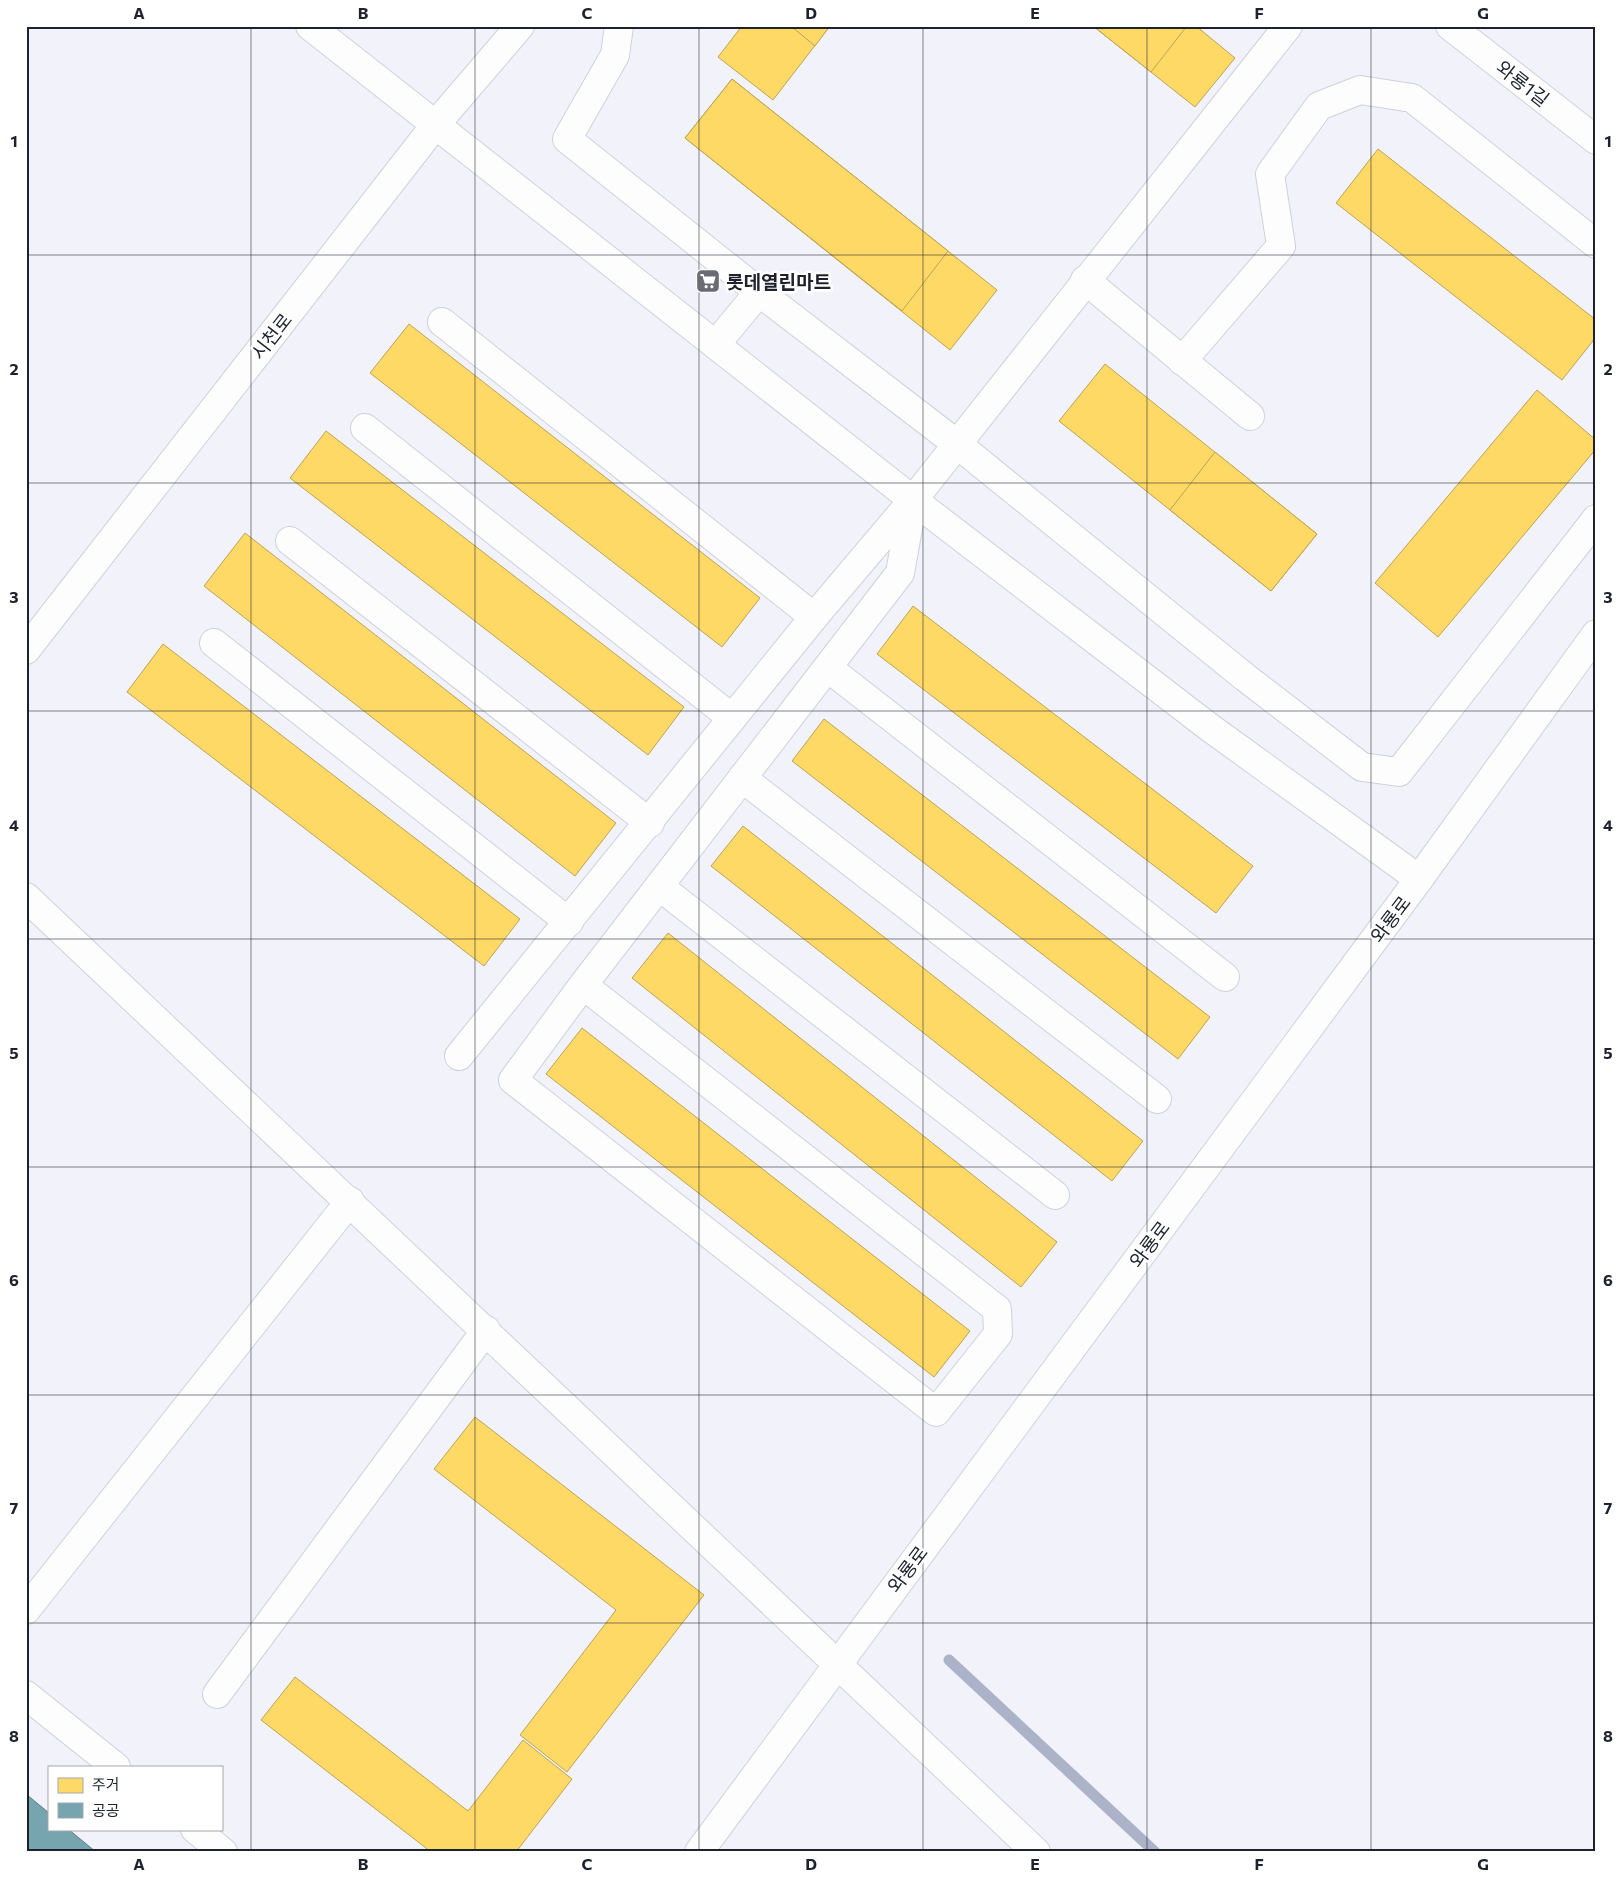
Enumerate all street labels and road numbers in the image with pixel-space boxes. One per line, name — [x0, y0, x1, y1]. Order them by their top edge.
street label: 와룡1길 — [1492, 55, 1554, 111]
street label: 시천로 — [246, 308, 296, 364]
street label: 와룡로 — [1365, 891, 1415, 947]
street label: 와룡로 — [1124, 1216, 1174, 1272]
street label: 와룡로 — [882, 1541, 932, 1597]

